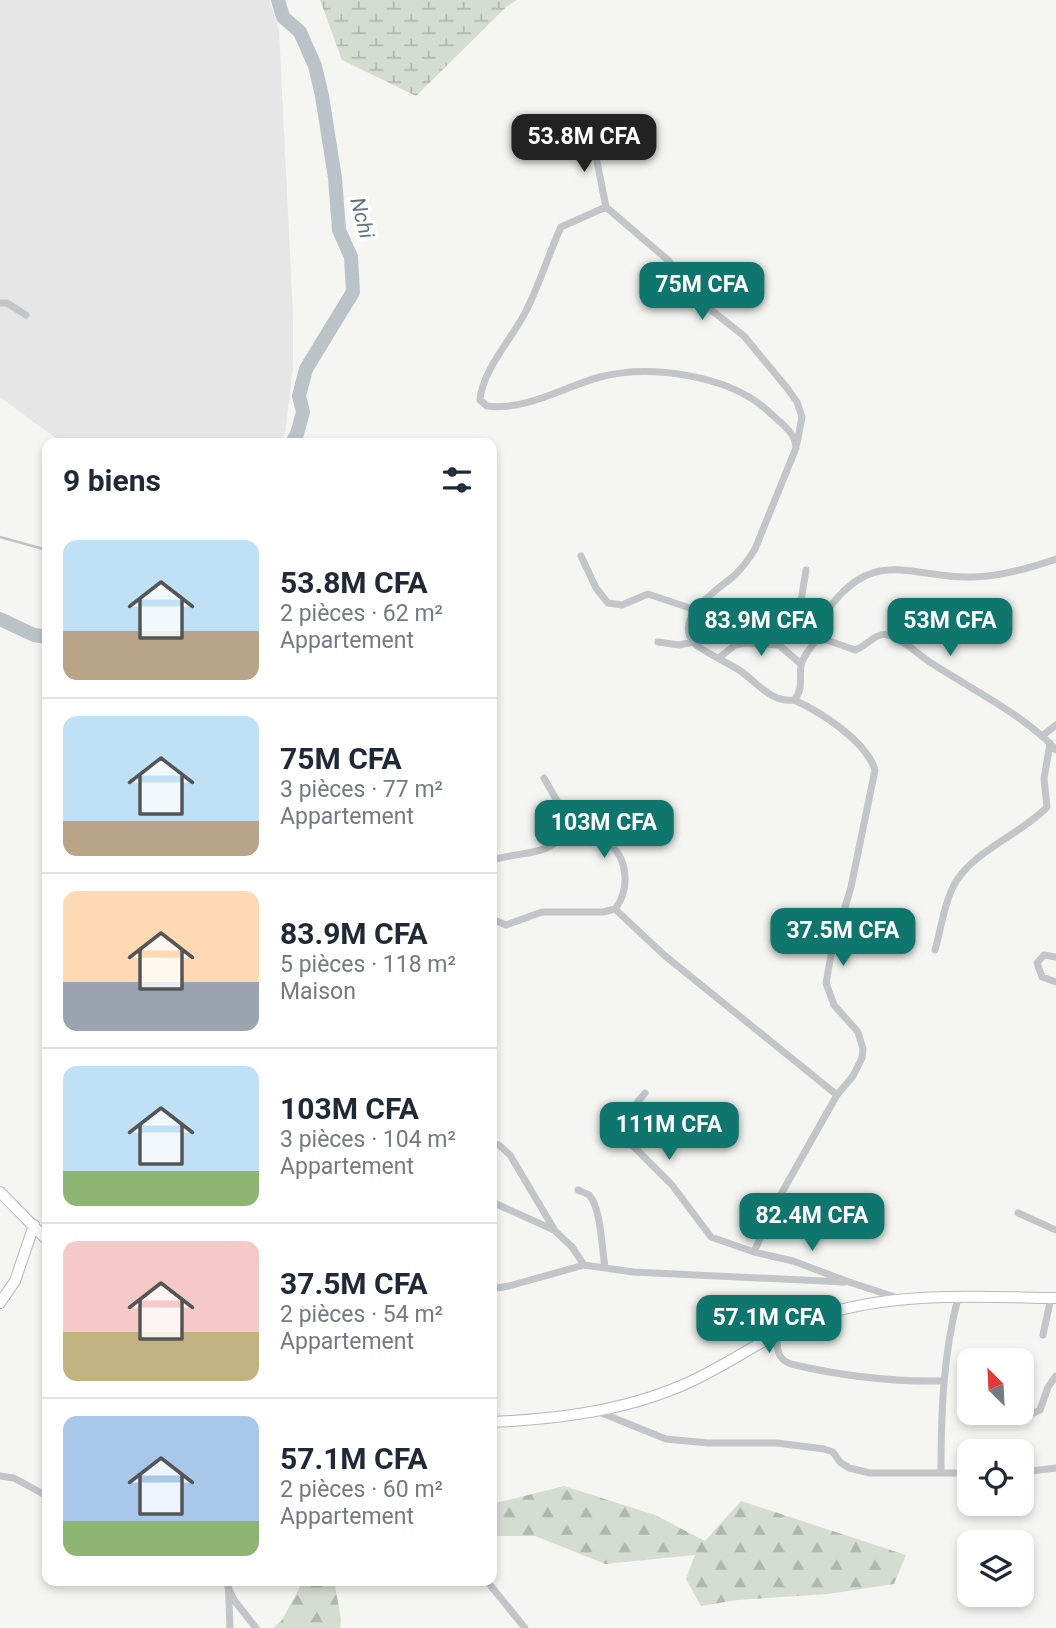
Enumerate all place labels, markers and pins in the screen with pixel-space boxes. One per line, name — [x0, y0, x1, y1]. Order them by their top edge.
pin: 53.8M CFA — [504, 114, 664, 174]
pin: 75M CFA — [637, 262, 767, 322]
pin: 83.9M CFA — [681, 598, 841, 658]
pin: 53M CFA — [885, 598, 1015, 658]
pin: 103M CFA — [532, 800, 676, 860]
pin: 37.5M CFA — [763, 908, 923, 968]
pin: 111M CFA — [597, 1102, 741, 1162]
pin: 82.4M CFA — [732, 1194, 892, 1253]
pin: 57.1M CFA — [689, 1296, 849, 1355]

